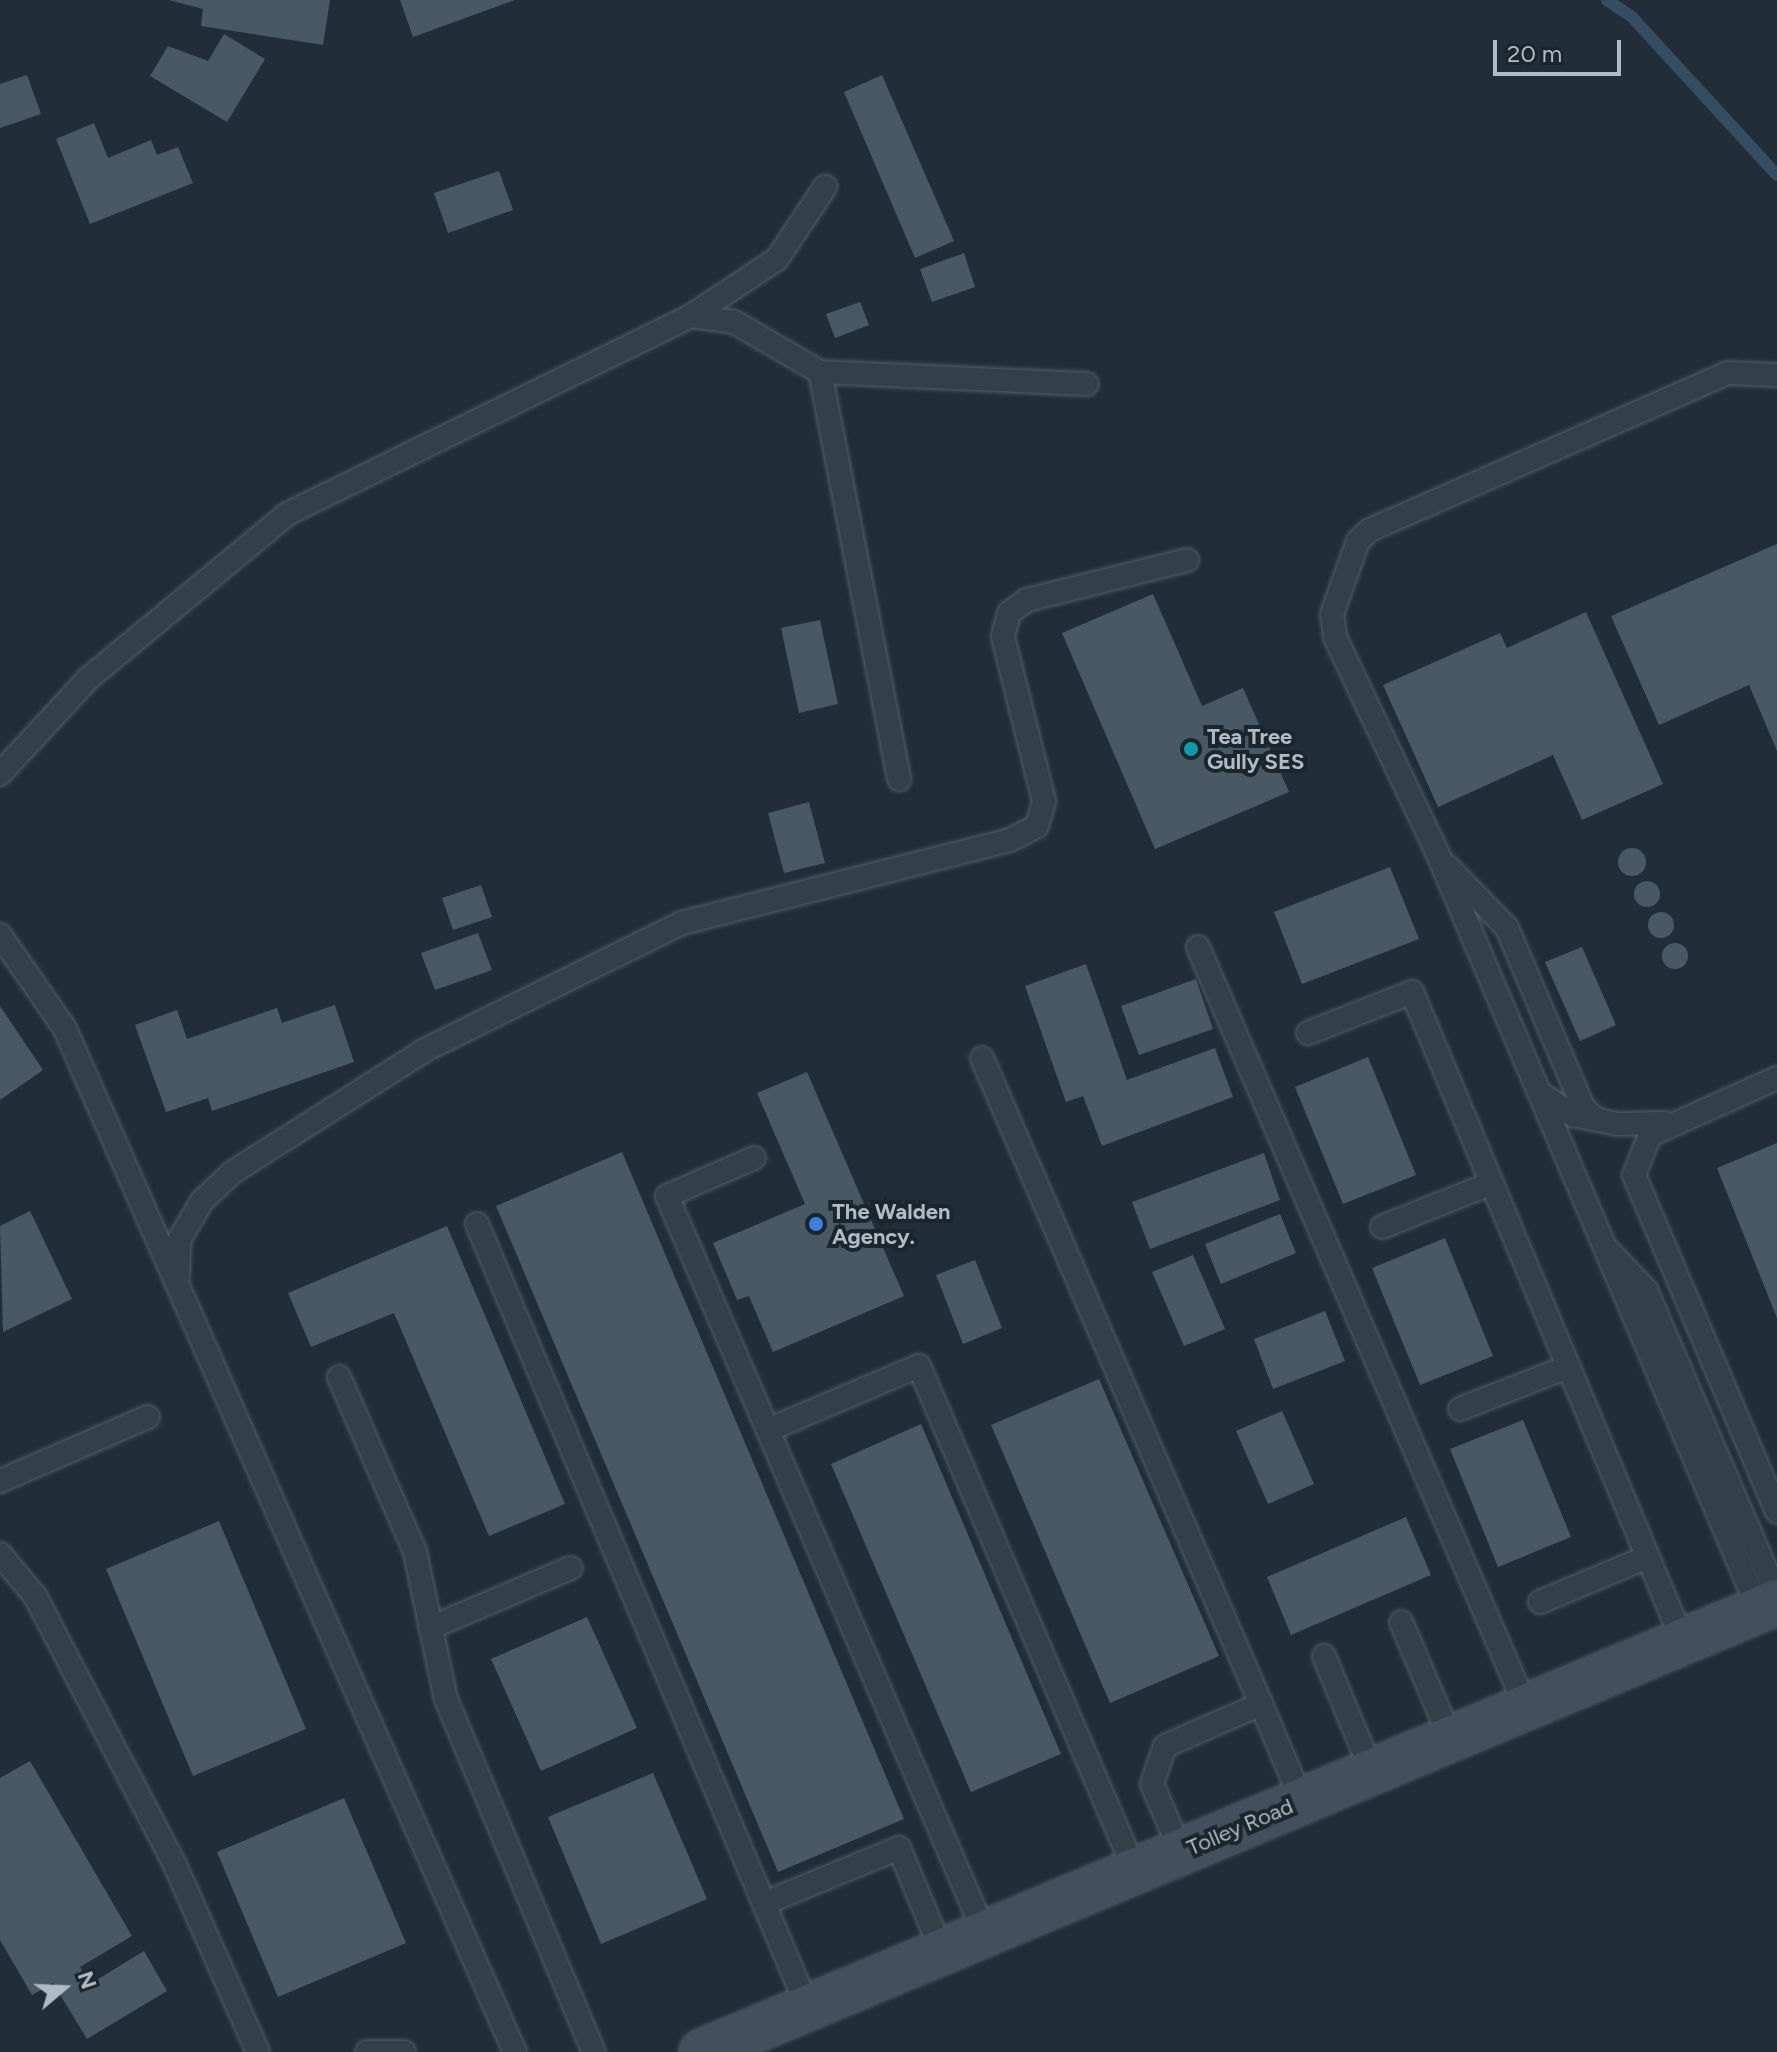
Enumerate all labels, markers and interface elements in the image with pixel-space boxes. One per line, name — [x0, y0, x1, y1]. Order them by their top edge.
scale bar — [1497, 24, 1625, 74]
text: 20 m — [1507, 39, 1562, 68]
place label: Tea Tree Gully SES — [1207, 723, 1304, 774]
marker: Tea Tree Gully SES — [1182, 740, 1200, 758]
place label: The Walden Agency. — [832, 1198, 950, 1250]
marker: The Walden Agency. — [807, 1215, 825, 1233]
street label: Tolley Road — [1183, 1793, 1297, 1861]
north arrow — [24, 1948, 104, 2028]
text: N — [72, 1968, 103, 1992]

